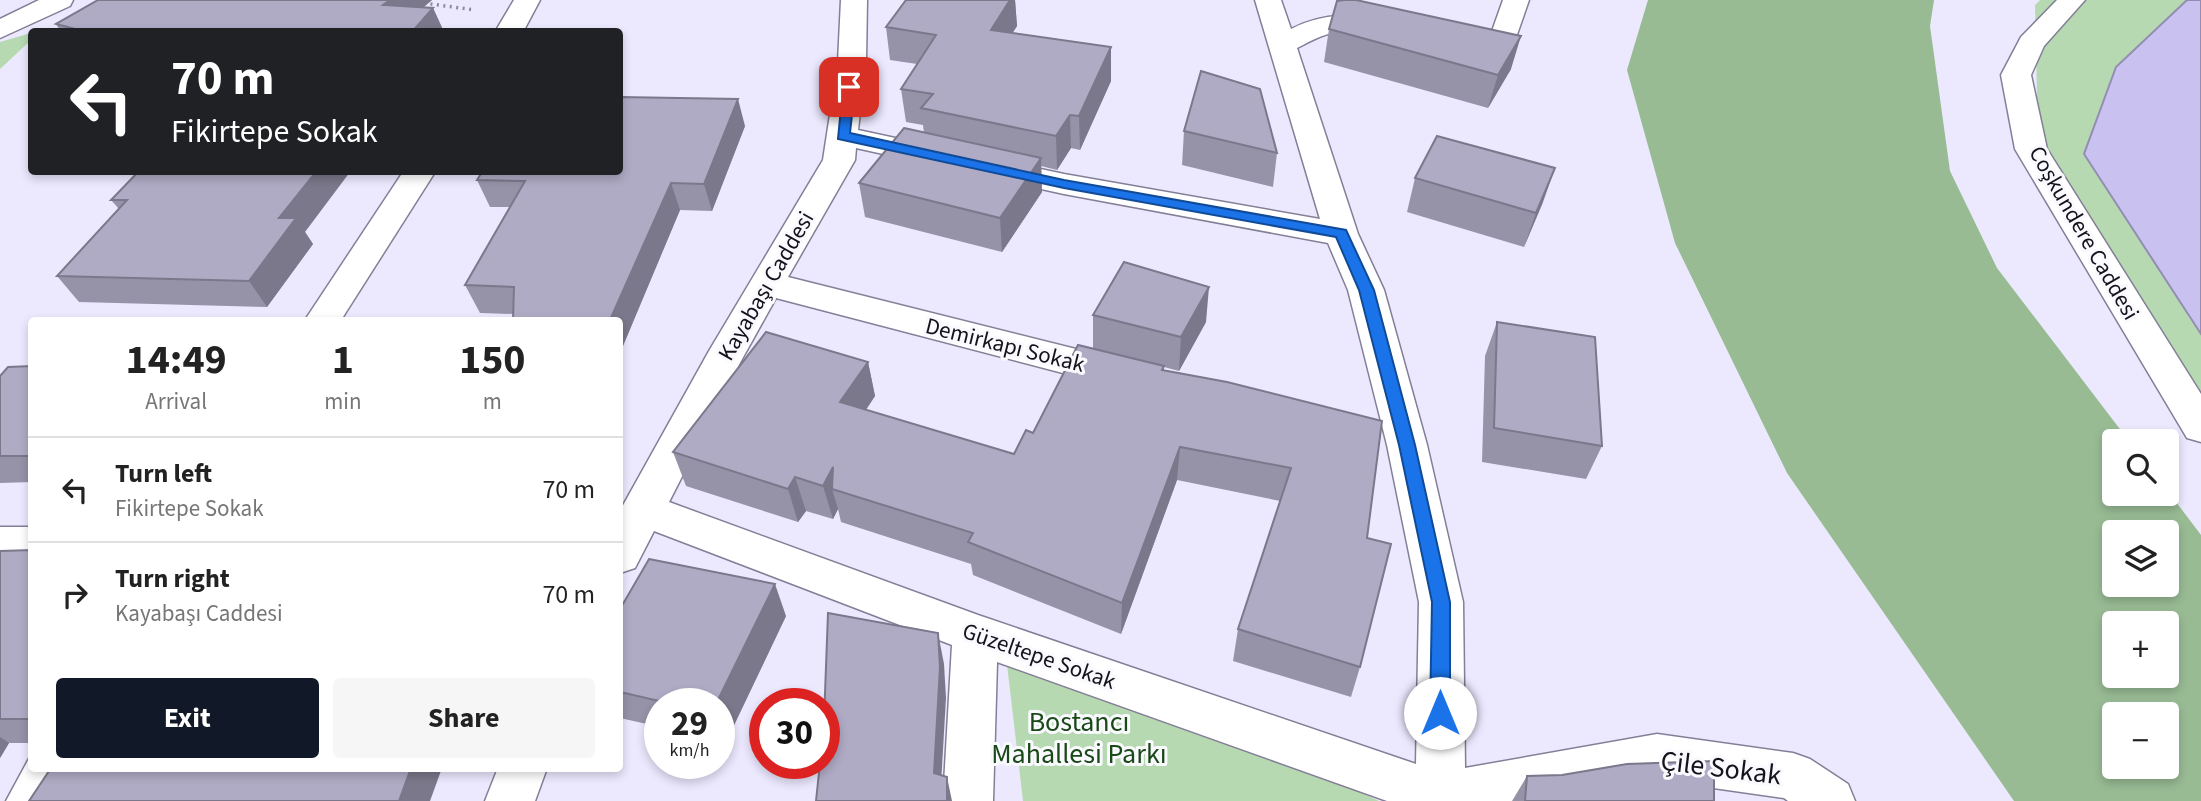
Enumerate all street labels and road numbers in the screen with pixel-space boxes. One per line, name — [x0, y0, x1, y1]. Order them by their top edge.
street label: Coşkundere Caddesi — [2021, 140, 2147, 326]
street label: Kayabaşı Caddesi — [710, 205, 822, 367]
street label: Demirkapı Sokak — [922, 309, 1089, 381]
street label: Güzeltepe Sokak — [958, 614, 1121, 698]
street label: Çile Sokak — [1658, 741, 1784, 795]

